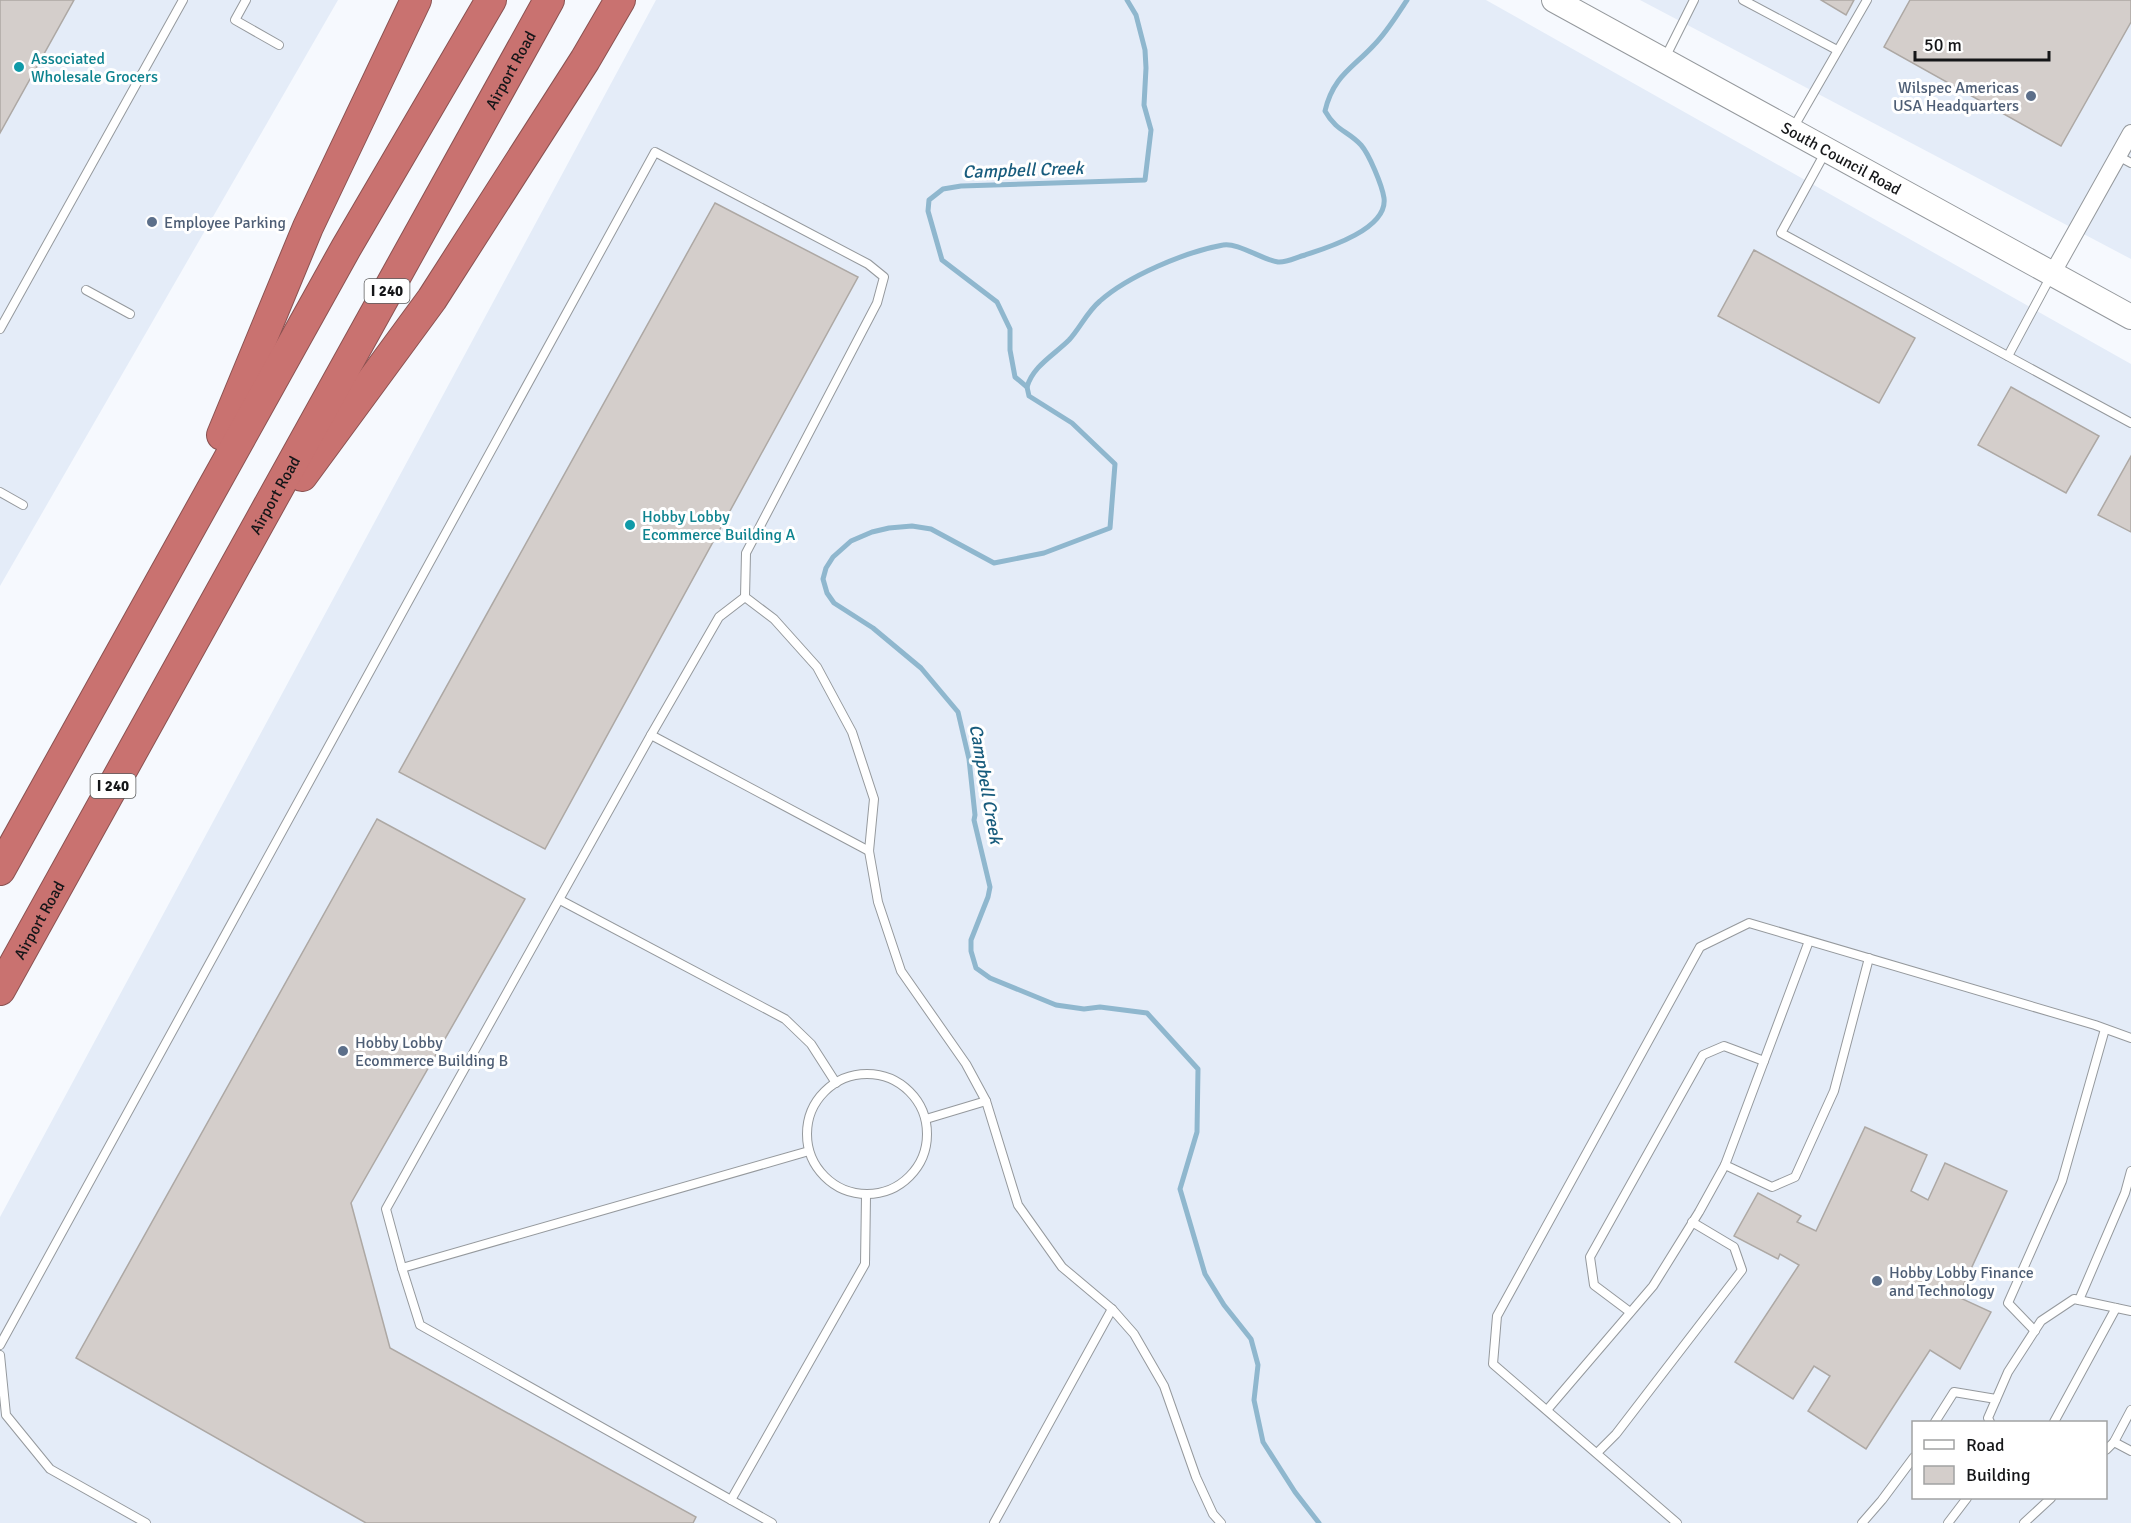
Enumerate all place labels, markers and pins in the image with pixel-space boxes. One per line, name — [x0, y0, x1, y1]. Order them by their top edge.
place label: Associated Wholesale Grocers — [31, 49, 158, 87]
marker: Associated Wholesale Grocers — [12, 60, 26, 74]
place label: Wilspec Americas USA Headquarters — [1893, 78, 2019, 116]
marker: Wilspec Americas USA Headquarters — [2024, 89, 2038, 103]
place label: Employee Parking — [164, 213, 286, 233]
marker: Employee Parking — [145, 215, 159, 229]
place label: Hobby Lobby Ecommerce Building A — [642, 507, 795, 545]
marker: Hobby Lobby Ecommerce Building A — [623, 518, 637, 532]
place label: Hobby Lobby Ecommerce Building B — [355, 1033, 508, 1071]
marker: Hobby Lobby Ecommerce Building B — [336, 1044, 350, 1058]
place label: Hobby Lobby Finance and Technology — [1889, 1263, 2034, 1301]
marker: Hobby Lobby Finance and Technology — [1870, 1274, 1884, 1288]

